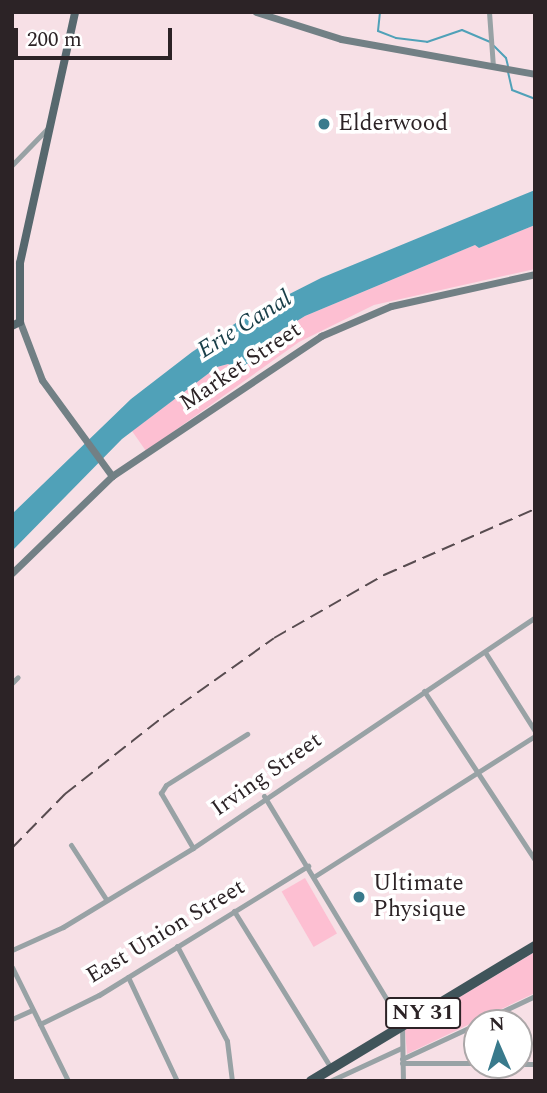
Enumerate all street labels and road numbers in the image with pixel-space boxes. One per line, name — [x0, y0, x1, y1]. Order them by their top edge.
street label: Market Street — [175, 316, 307, 418]
street label: Irving Street — [207, 727, 327, 823]
street label: East Union Street — [82, 874, 250, 990]
road number: NY 31 — [384, 996, 462, 1030]

